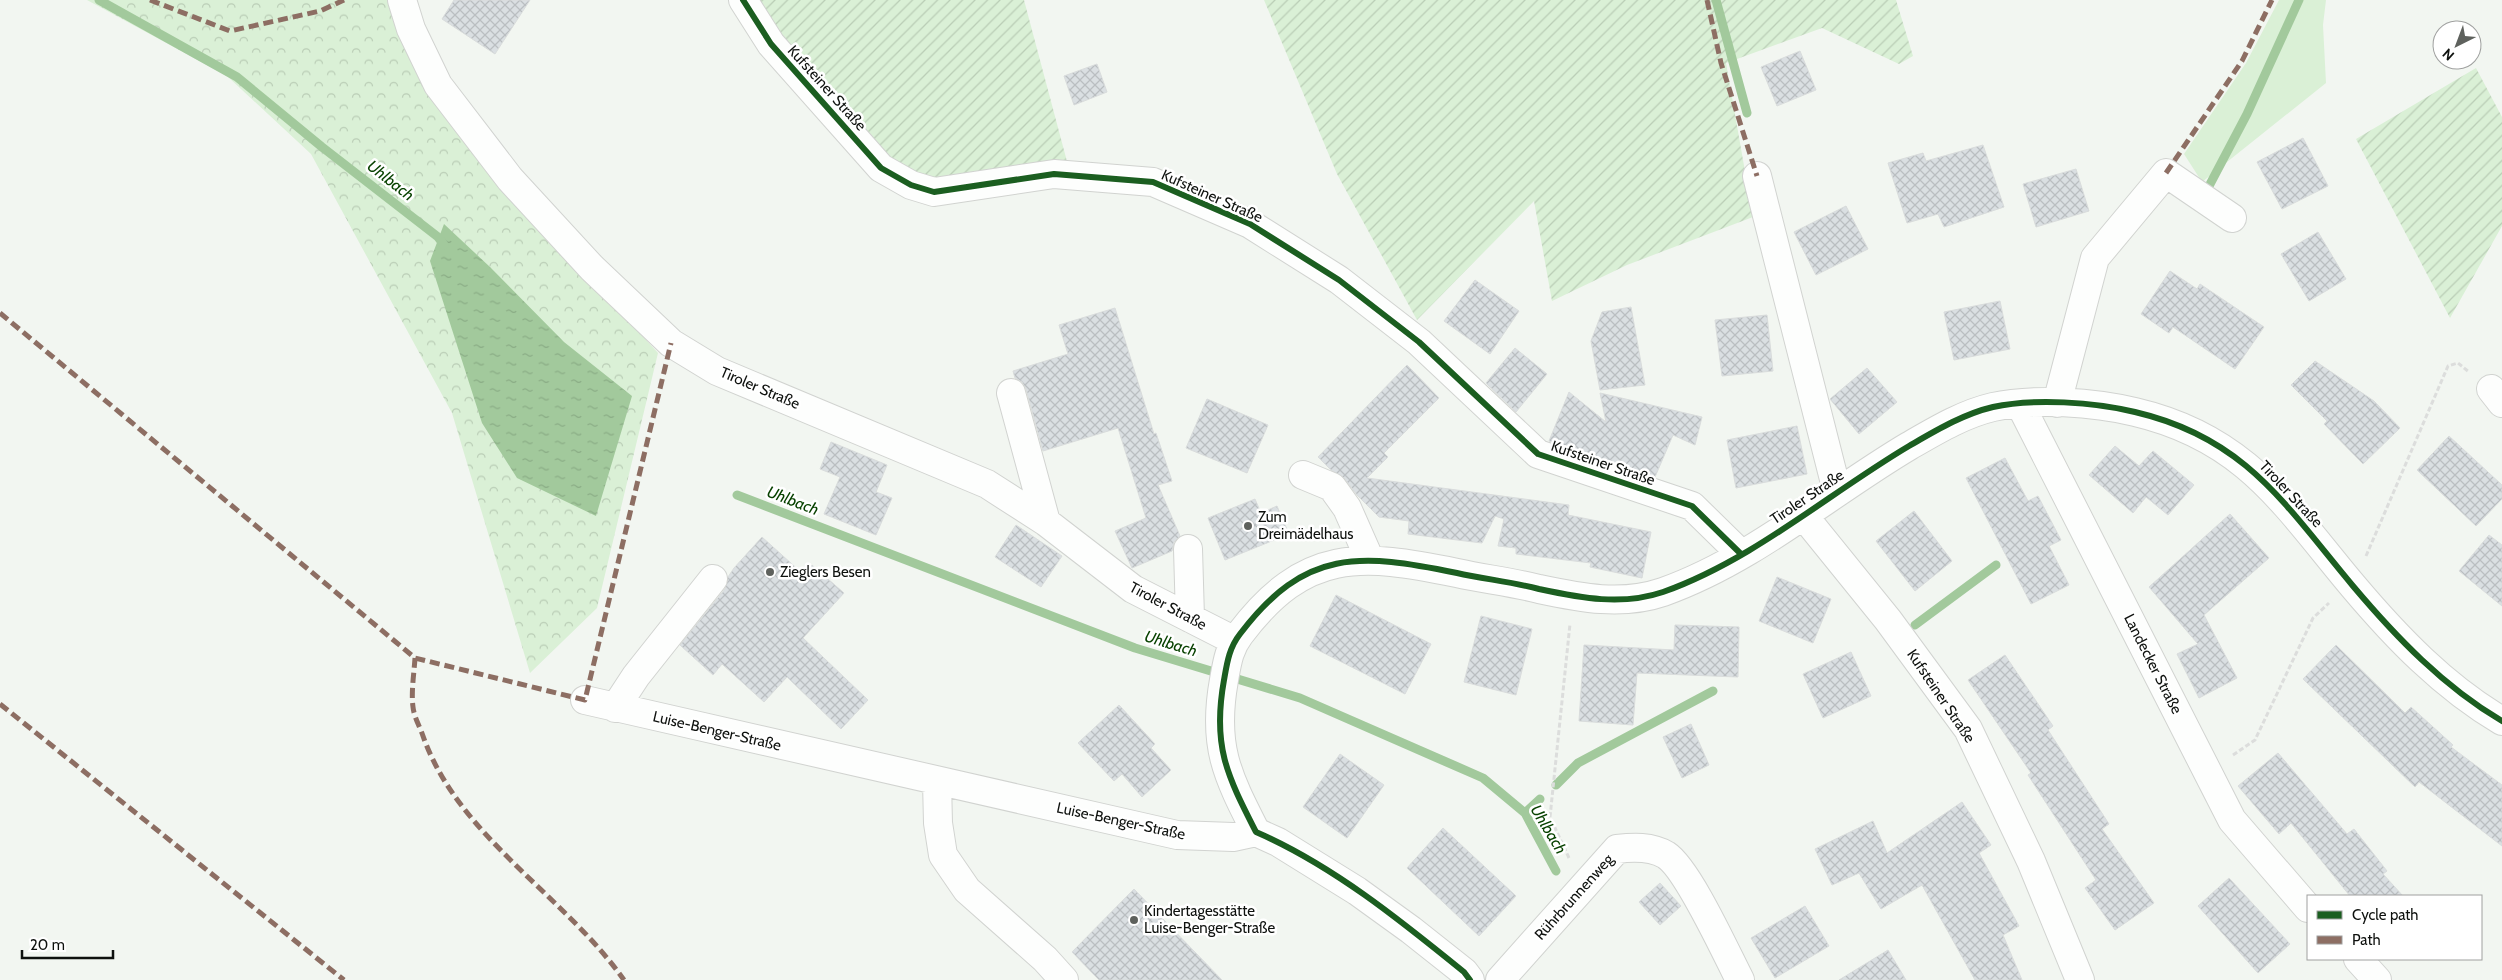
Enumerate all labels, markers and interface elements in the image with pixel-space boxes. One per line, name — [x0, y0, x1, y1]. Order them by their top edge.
north arrow — [2432, 20, 2482, 70]
street label: Kufsteiner Straße — [784, 42, 870, 135]
text: N — [2439, 45, 2458, 65]
water label: Uhlbach — [364, 156, 418, 205]
street label: Kufsteiner Straße — [1159, 166, 1266, 226]
street label: Tiroler Straße — [717, 363, 803, 413]
street label: Kufsteiner Straße — [1549, 437, 1658, 489]
street label: Tiroler Straße — [2256, 457, 2327, 531]
street label: Tiroler Straße — [1767, 466, 1847, 528]
water label: Uhlbach — [764, 482, 821, 519]
place label: Zum Dreimädelhaus — [1258, 508, 1354, 543]
marker: Zum Dreimädelhaus — [1242, 520, 1254, 532]
place label: Zieglers Besen — [780, 563, 871, 581]
marker: Zieglers Besen — [764, 566, 776, 578]
street label: Tiroler Straße — [1126, 578, 1210, 634]
street label: Landecker Straße — [2120, 611, 2186, 717]
water label: Uhlbach — [1142, 626, 1199, 660]
street label: Kufsteiner Straße — [1903, 646, 1979, 746]
street label: Luise-Benger-Straße — [651, 707, 783, 755]
street label: Luise-Benger-Straße — [1055, 799, 1187, 844]
water label: Uhlbach — [1527, 801, 1571, 857]
street label: Rührbrunnenweg — [1531, 850, 1618, 944]
legend — [2307, 895, 2482, 960]
place label: Kindertagesstätte Luise-Benger-Straße — [1144, 902, 1275, 937]
text: Cycle path — [2352, 906, 2418, 924]
marker: Kindertagesstätte Luise-Benger-Straße — [1128, 914, 1140, 926]
scale bar — [22, 928, 114, 960]
text: Path — [2352, 931, 2381, 949]
text: 20 m — [30, 936, 65, 954]

